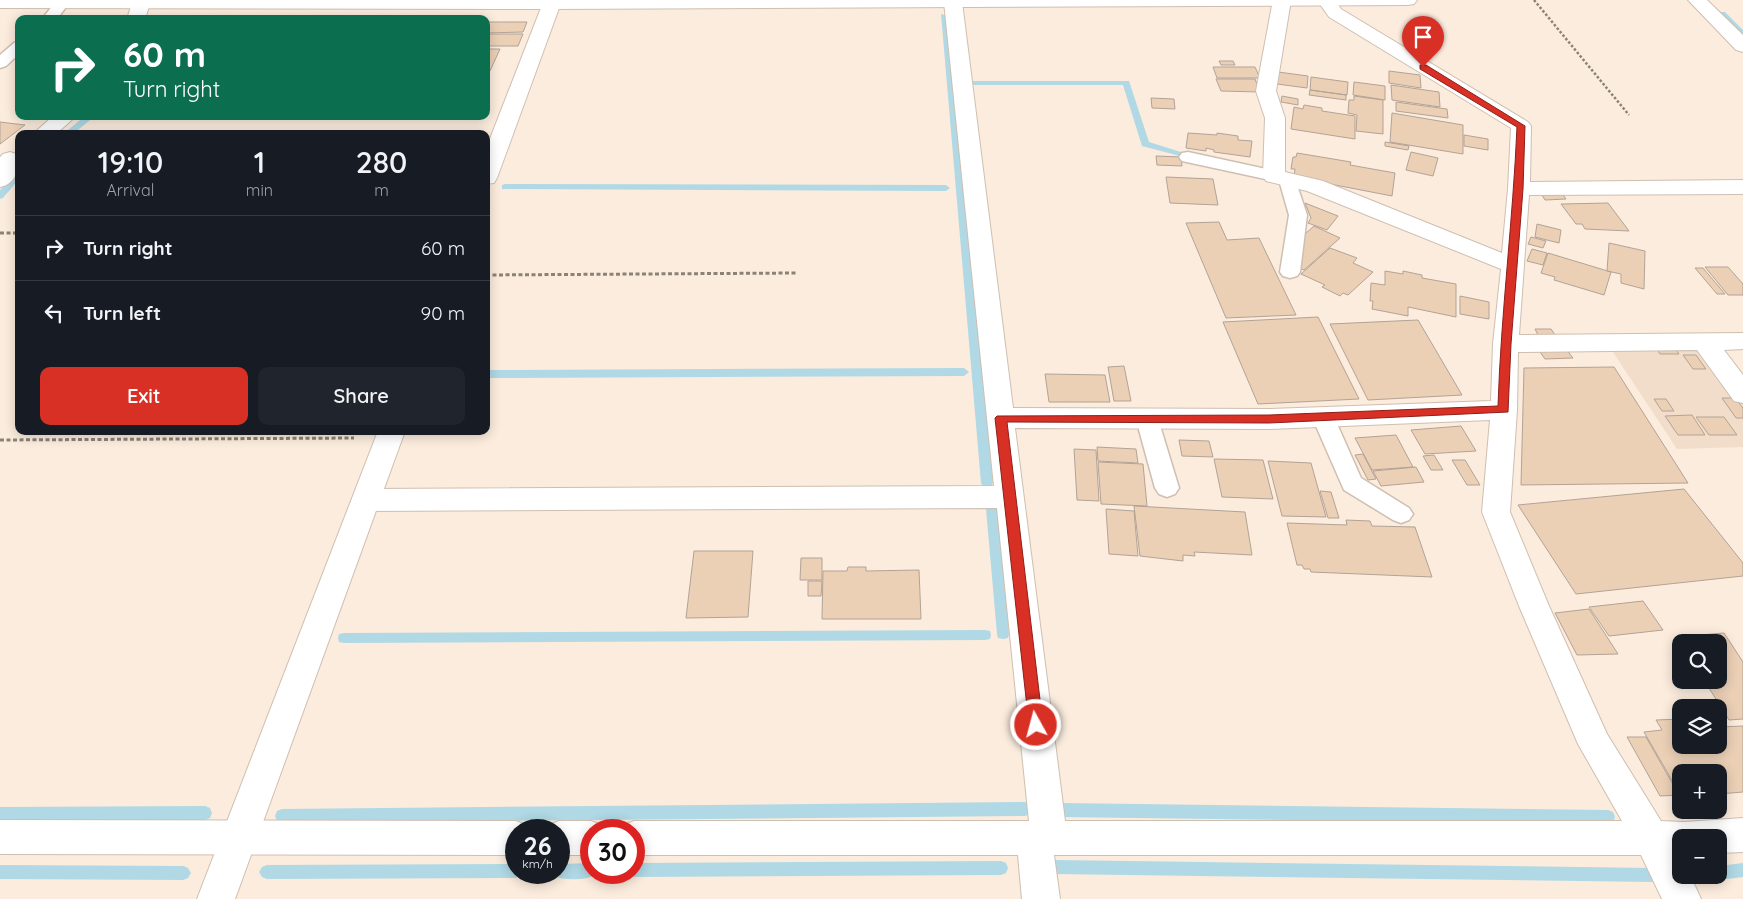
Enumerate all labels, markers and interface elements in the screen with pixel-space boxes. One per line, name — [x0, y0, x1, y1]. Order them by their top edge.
pin — [1402, 16, 1444, 67]
icon: arrive — [1409, 23, 1437, 51]
text: 60 m — [123, 32, 206, 76]
icon: right — [40, 35, 105, 100]
text: Turn right — [123, 75, 220, 103]
text: 19:10 — [98, 143, 163, 181]
text: 1 — [254, 143, 265, 181]
text: 280 — [356, 143, 407, 181]
text: Arrival — [106, 180, 154, 200]
text: min — [246, 180, 273, 200]
text: m — [374, 180, 389, 200]
icon: right — [40, 234, 68, 262]
text: Turn right — [83, 236, 172, 260]
text: 60 m — [421, 236, 465, 260]
icon: left — [40, 299, 68, 327]
text: Turn left — [83, 301, 161, 325]
text: 90 m — [421, 301, 465, 325]
button: Exit — [40, 367, 248, 425]
button: Share — [258, 367, 465, 425]
map controls — [1672, 634, 1727, 884]
button: search — [1672, 634, 1727, 689]
position arrow — [1009, 698, 1061, 750]
button: layers — [1672, 699, 1727, 754]
button: + — [1672, 764, 1727, 819]
speed limit sign: 30 — [580, 819, 645, 884]
button: − — [1672, 829, 1727, 884]
text: 26 — [523, 830, 552, 861]
text: km/h — [522, 856, 553, 871]

